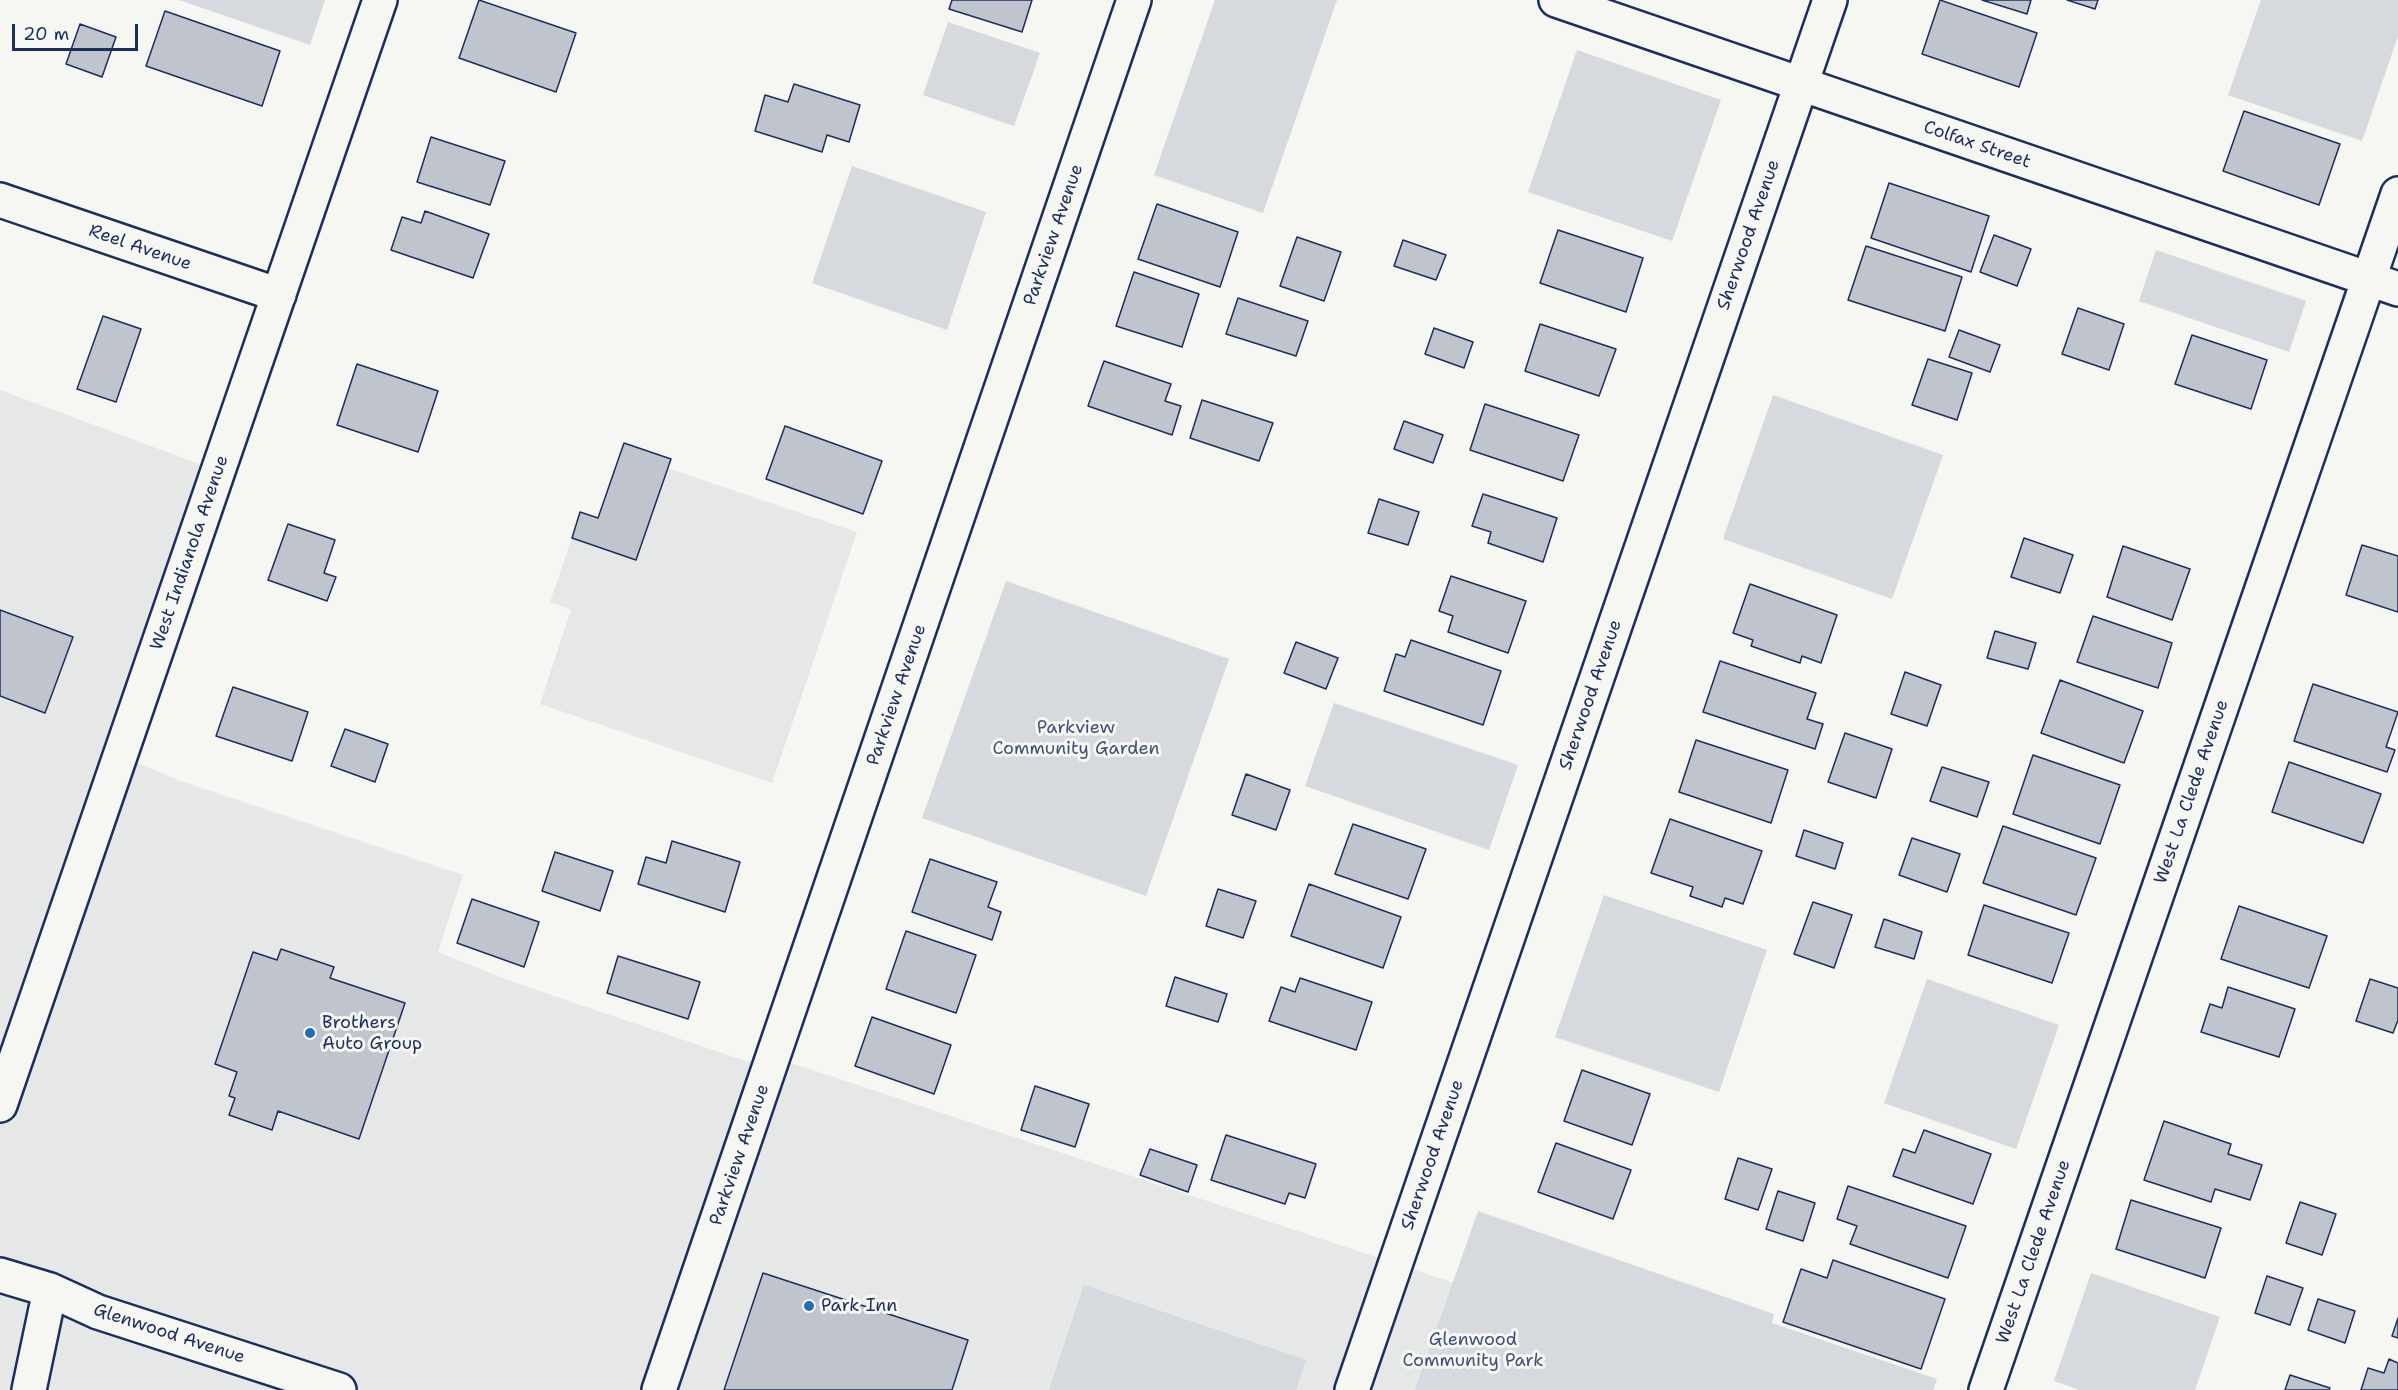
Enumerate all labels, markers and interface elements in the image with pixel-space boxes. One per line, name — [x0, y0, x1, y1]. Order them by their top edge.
scale bar — [15, 12, 141, 50]
text: 20 m — [23, 22, 69, 46]
street label: Colfax Street — [1920, 117, 2034, 173]
street label: Sherwood Avenue — [1713, 157, 1785, 313]
street label: Parkview Avenue — [1020, 162, 1088, 308]
street label: Reel Avenue — [86, 220, 194, 276]
street label: West Indianola Avenue — [146, 453, 234, 653]
street label: Sherwood Avenue — [1555, 617, 1627, 773]
street label: Parkview Avenue — [863, 622, 931, 768]
street label: West La Clede Avenue — [2150, 697, 2234, 887]
park label: Parkview Community Garden — [992, 717, 1160, 760]
place label: Brothers Auto Group — [322, 1012, 422, 1054]
marker: Brothers Auto Group — [303, 1026, 317, 1040]
street label: Sherwood Avenue — [1397, 1077, 1469, 1233]
street label: Parkview Avenue — [706, 1082, 774, 1228]
street label: West La Clede Avenue — [1992, 1157, 2076, 1347]
place label: Park Inn — [821, 1295, 897, 1317]
street label: Glenwood Avenue — [91, 1299, 247, 1369]
marker: Park Inn — [802, 1299, 816, 1313]
park label: Glenwood Community Park — [1402, 1329, 1544, 1372]

